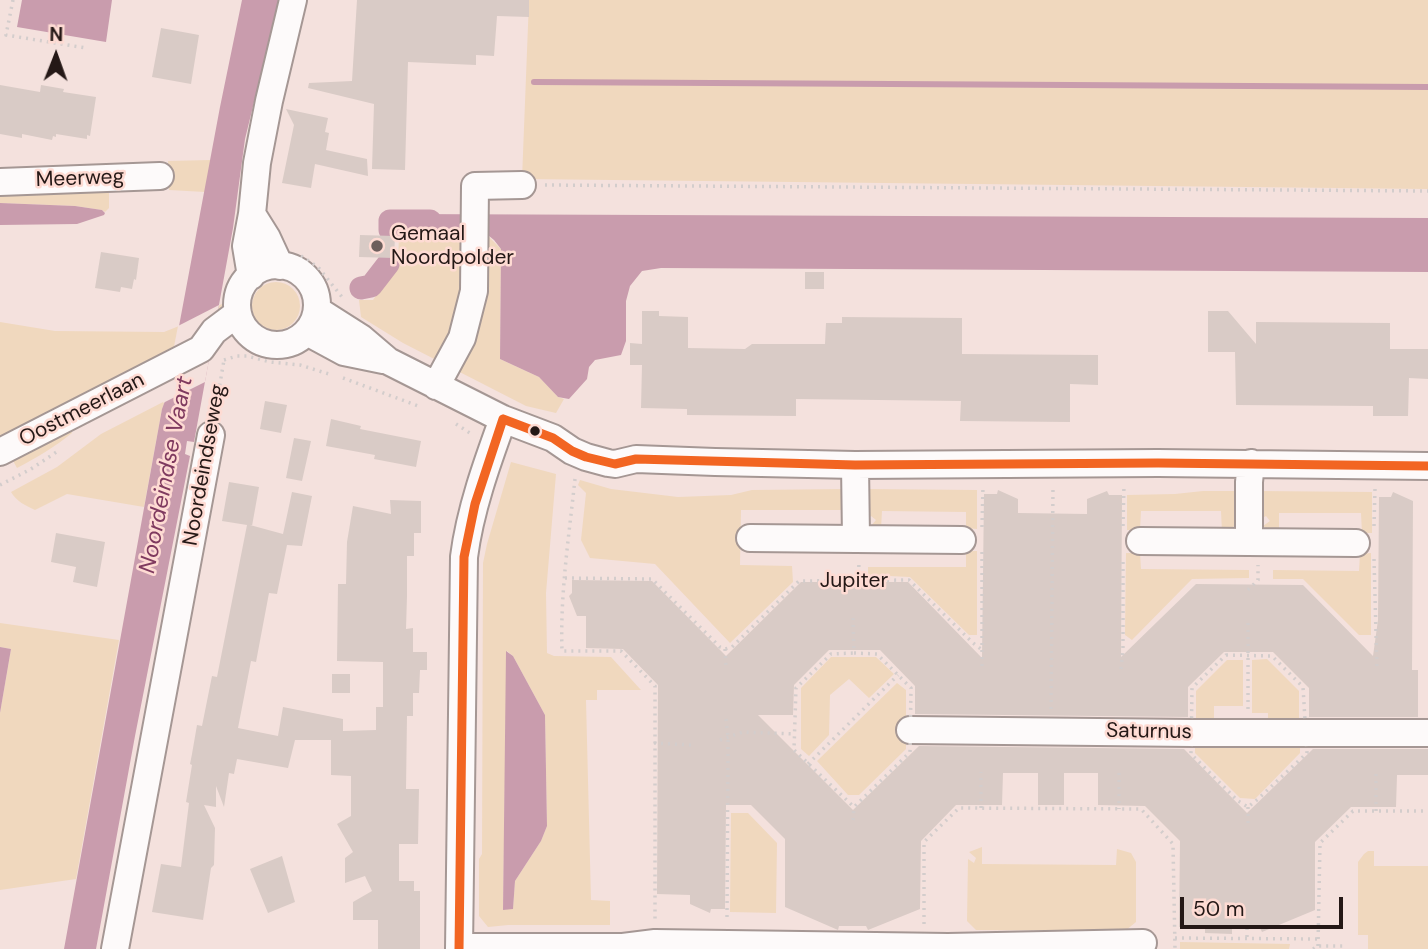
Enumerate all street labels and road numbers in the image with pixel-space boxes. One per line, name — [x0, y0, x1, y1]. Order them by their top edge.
street label: Meerweg — [35, 165, 125, 193]
street label: Oostmeerlaan — [15, 368, 149, 452]
street label: Noordeindseweg — [178, 382, 232, 548]
street label: Jupiter — [820, 568, 888, 594]
street label: Saturnus — [1106, 719, 1192, 745]

